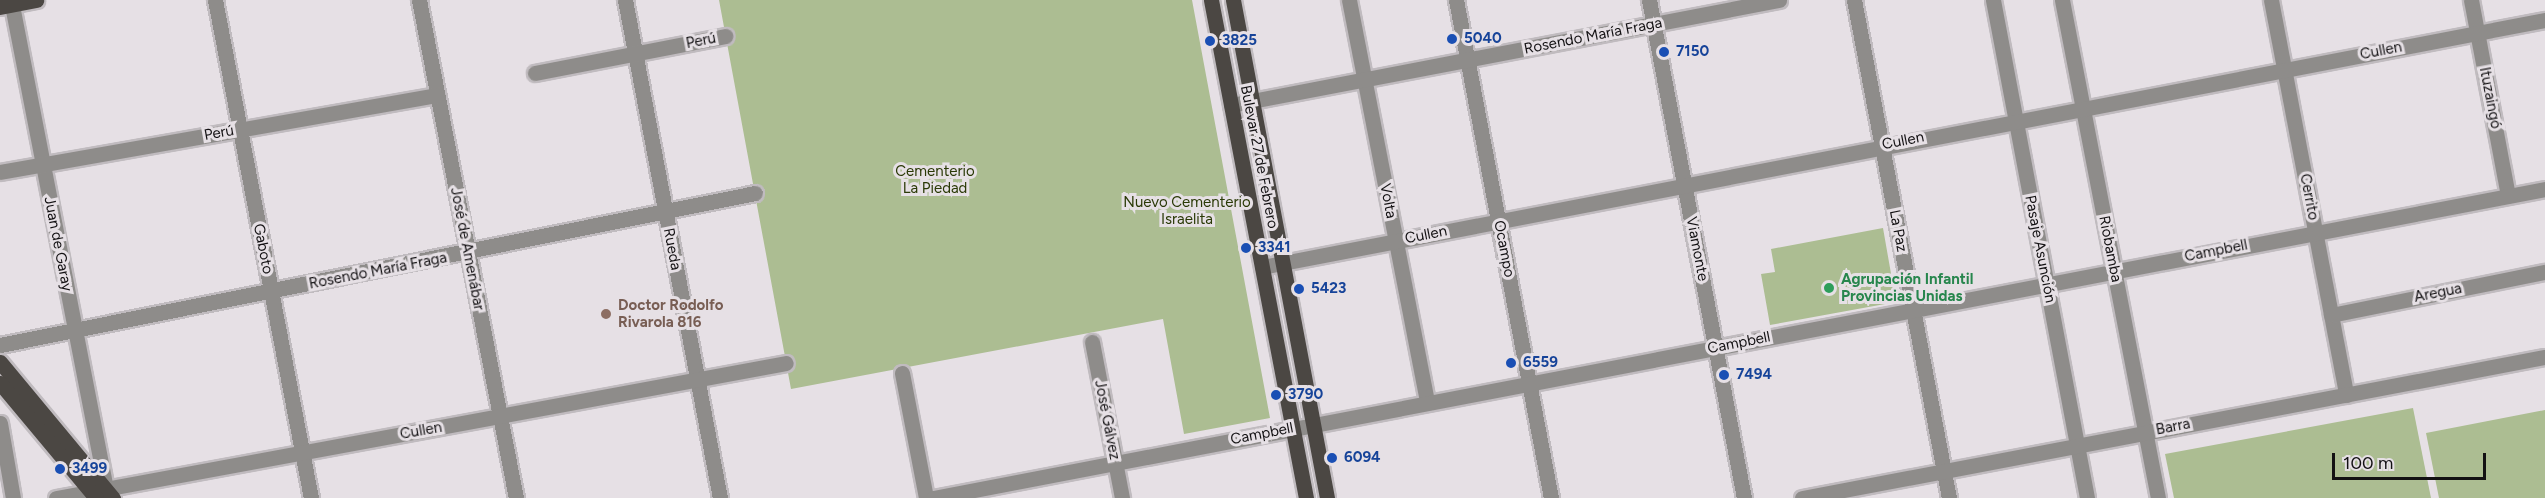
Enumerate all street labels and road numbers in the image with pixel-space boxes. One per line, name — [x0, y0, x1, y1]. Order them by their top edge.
street label: Rosendo María Fraga — [1522, 14, 1664, 58]
street label: Perú — [684, 29, 718, 53]
street label: Cullen — [2358, 38, 2404, 64]
street label: Ituzaingó — [2475, 66, 2505, 130]
street label: Bulevar 27 de Febrero — [1236, 84, 1282, 230]
street label: Perú — [203, 122, 235, 144]
street label: Cullen — [1880, 128, 1926, 154]
street label: Cerrito — [2296, 172, 2322, 222]
street label: Volta — [1376, 182, 1400, 220]
street label: José de Amenábar — [446, 186, 488, 312]
street label: Pasaje Asunción — [2021, 194, 2059, 304]
street label: Juan de Garay — [40, 195, 76, 293]
street label: La Paz — [1885, 208, 1911, 254]
street label: Riobamba — [2095, 214, 2125, 284]
street label: Viamonte — [1682, 215, 1712, 283]
street label: Ocampo — [1490, 219, 1518, 279]
street label: Gaboto — [249, 222, 277, 276]
street label: Cullen — [1403, 222, 1449, 248]
street label: Rueda — [659, 226, 685, 272]
street label: Campbell — [2183, 236, 2249, 266]
street label: Rosendo María Fraga — [307, 249, 449, 293]
street label: Aregua — [2413, 280, 2463, 306]
street label: Campbell — [1706, 328, 1772, 358]
street label: José Gálvez — [1090, 379, 1124, 461]
street label: Barra — [2154, 415, 2192, 439]
street label: Cullen — [399, 418, 443, 444]
street label: Campbell — [1229, 419, 1295, 449]

